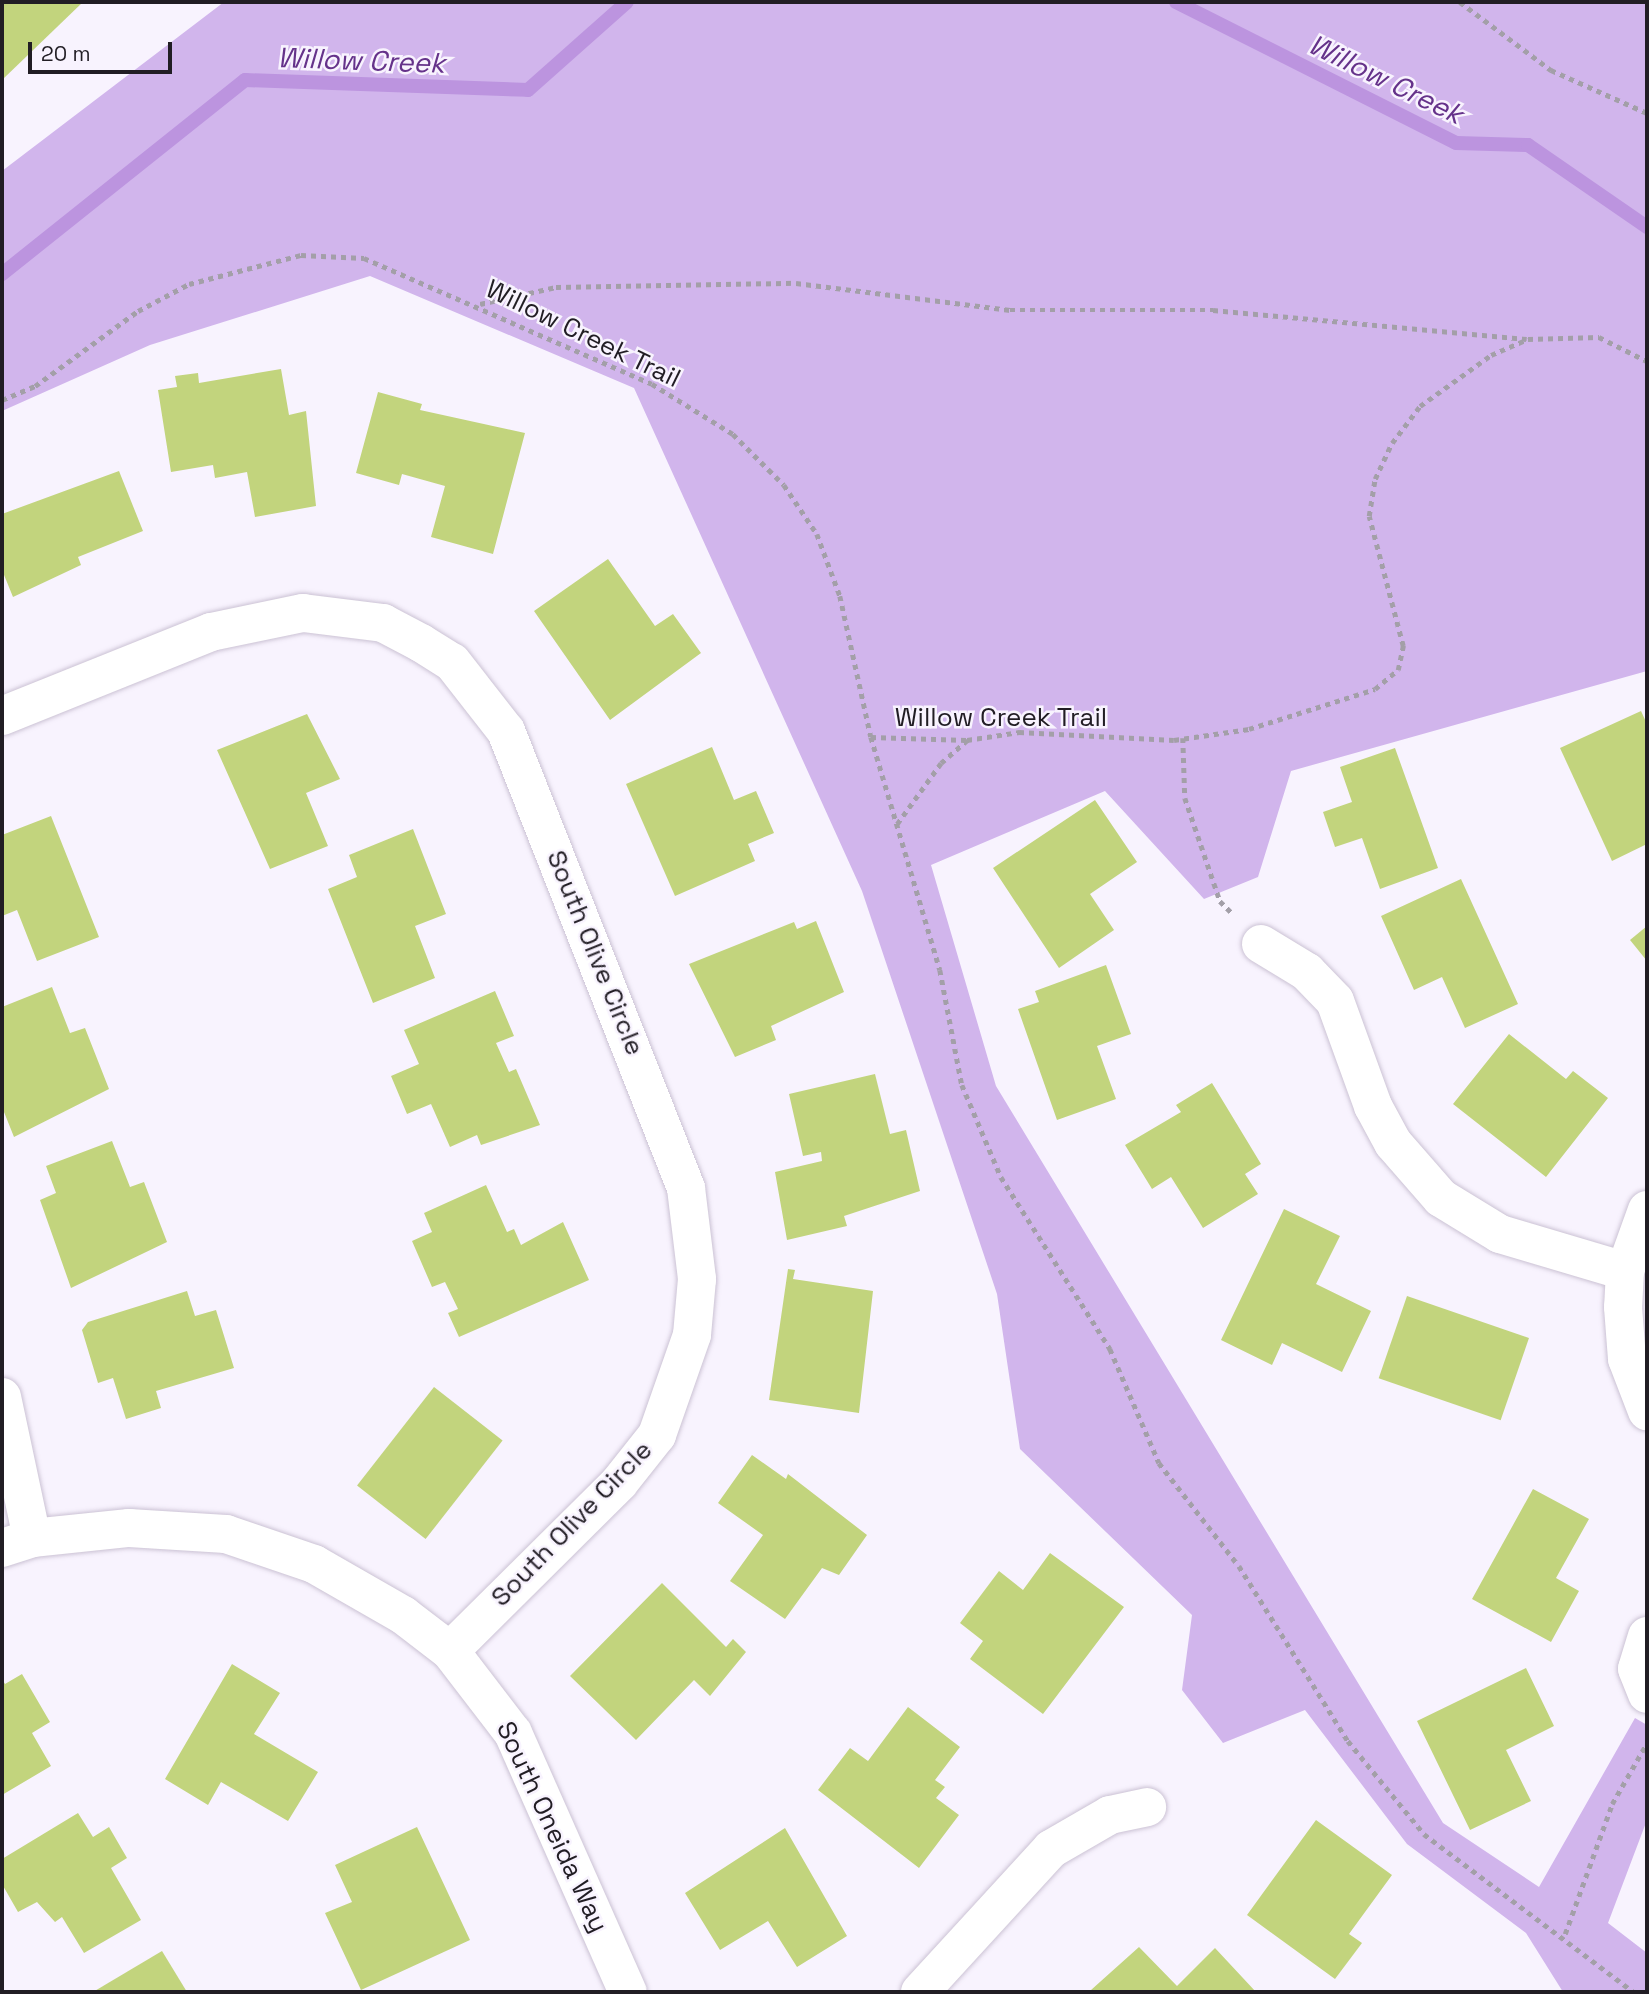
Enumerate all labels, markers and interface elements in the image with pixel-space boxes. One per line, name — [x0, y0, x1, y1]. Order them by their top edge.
water label: Willow Creek — [1303, 27, 1469, 131]
scale bar — [32, 28, 175, 72]
text: 20 m — [41, 40, 91, 67]
water label: Willow Creek — [276, 40, 446, 80]
street label: Willow Creek Trail — [480, 273, 686, 395]
street label: Willow Creek Trail — [894, 702, 1108, 734]
street label: South Olive Circle — [540, 846, 650, 1060]
street label: South Olive Circle — [485, 1435, 659, 1613]
street label: South Oneida Way — [489, 1717, 615, 1937]

